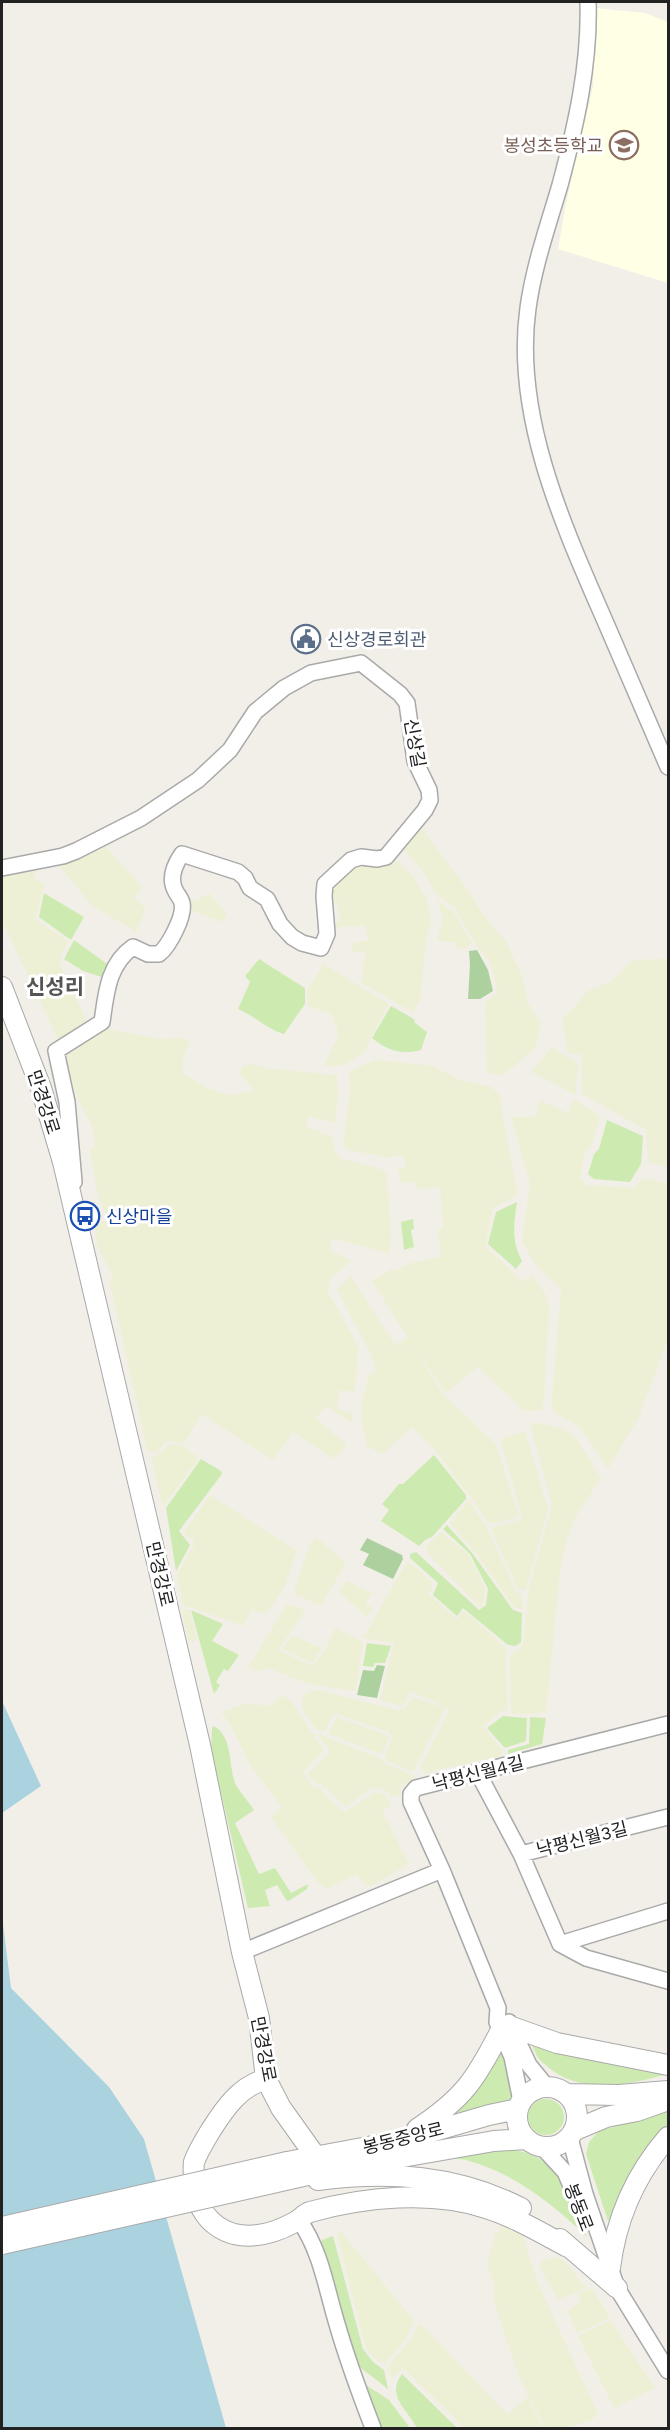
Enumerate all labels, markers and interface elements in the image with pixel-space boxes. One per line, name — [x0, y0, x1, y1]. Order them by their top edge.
school or university icon: 봉성초등학교 — [608, 129, 640, 161]
place label: 봉성초등학교 — [504, 135, 603, 156]
public building icon: 신상경로회관 — [290, 623, 322, 655]
place label: 신상경로회관 — [327, 629, 427, 650]
street label: 신상길 — [400, 717, 430, 769]
district label: 신성리 — [26, 974, 84, 999]
street label: 만경강로 — [24, 1067, 64, 1137]
bus stop icon: 신상마을 — [69, 1200, 101, 1232]
place label: 신상마을 — [106, 1206, 172, 1227]
street label: 만경강로 — [142, 1539, 178, 1609]
street label: 낙평신월4길 — [430, 1751, 526, 1795]
street label: 낙평신월3길 — [534, 1818, 630, 1860]
street label: 만경강로 — [247, 2014, 281, 2084]
street label: 봉동중앙로 — [360, 2118, 446, 2158]
street label: 봉동로 — [560, 2180, 598, 2234]

